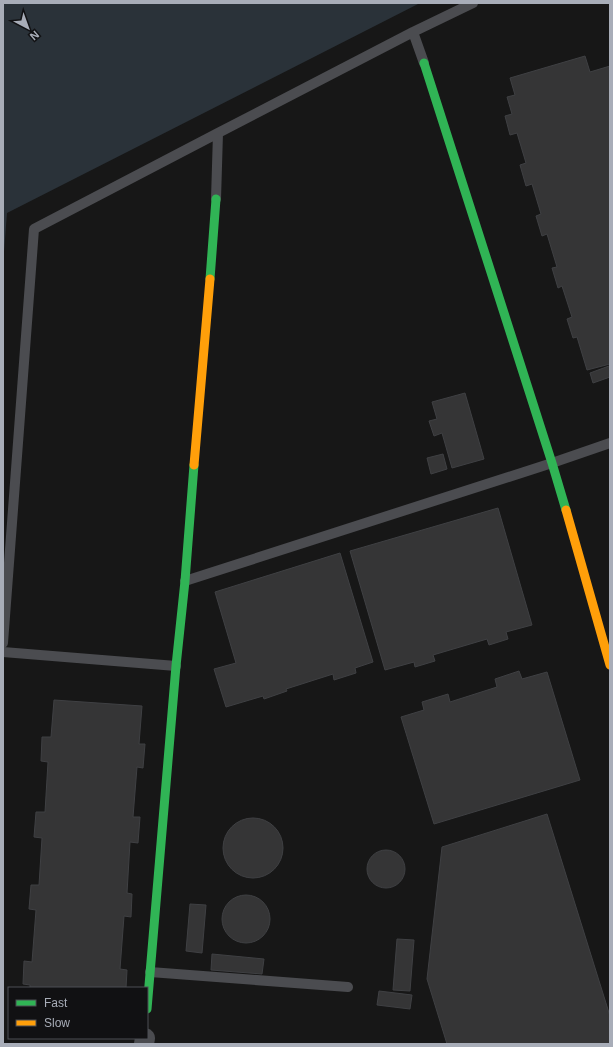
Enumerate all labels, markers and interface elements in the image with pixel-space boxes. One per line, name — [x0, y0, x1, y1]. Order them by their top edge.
north arrow — [8, 8, 48, 48]
text: N — [28, 28, 41, 43]
legend — [8, 987, 148, 1039]
text: Fast — [44, 996, 68, 1010]
text: Slow — [44, 1016, 70, 1030]

